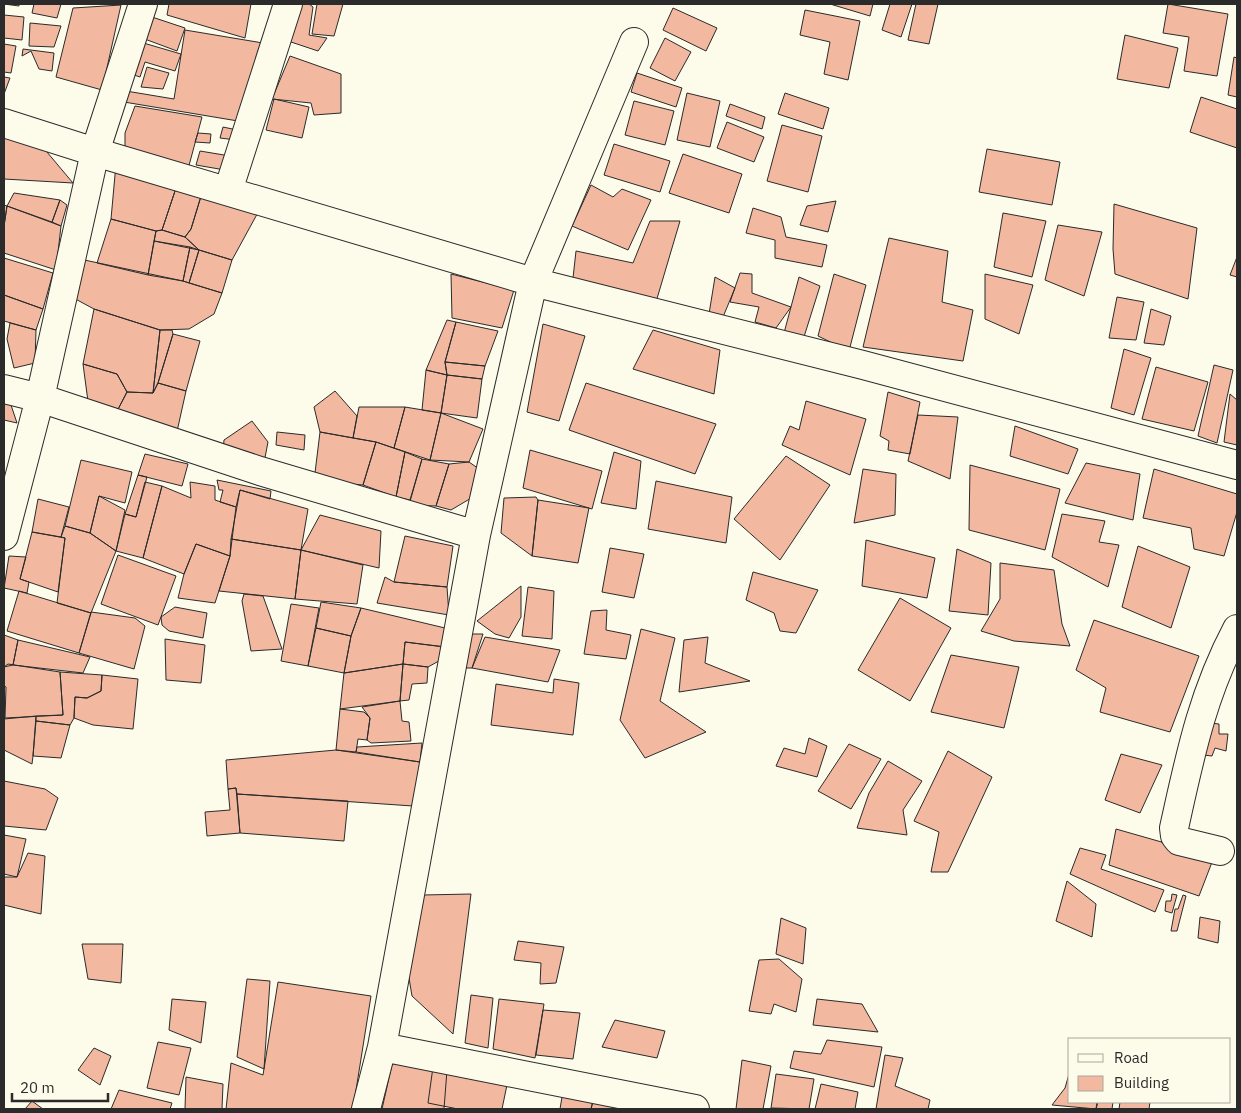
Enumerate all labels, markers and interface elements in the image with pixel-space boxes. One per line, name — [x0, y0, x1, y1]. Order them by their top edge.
legend — [1068, 1038, 1231, 1103]
text: Road — [1114, 1048, 1149, 1067]
scale bar — [12, 1070, 109, 1102]
text: Building — [1114, 1073, 1169, 1092]
text: 20 m — [20, 1078, 55, 1097]

